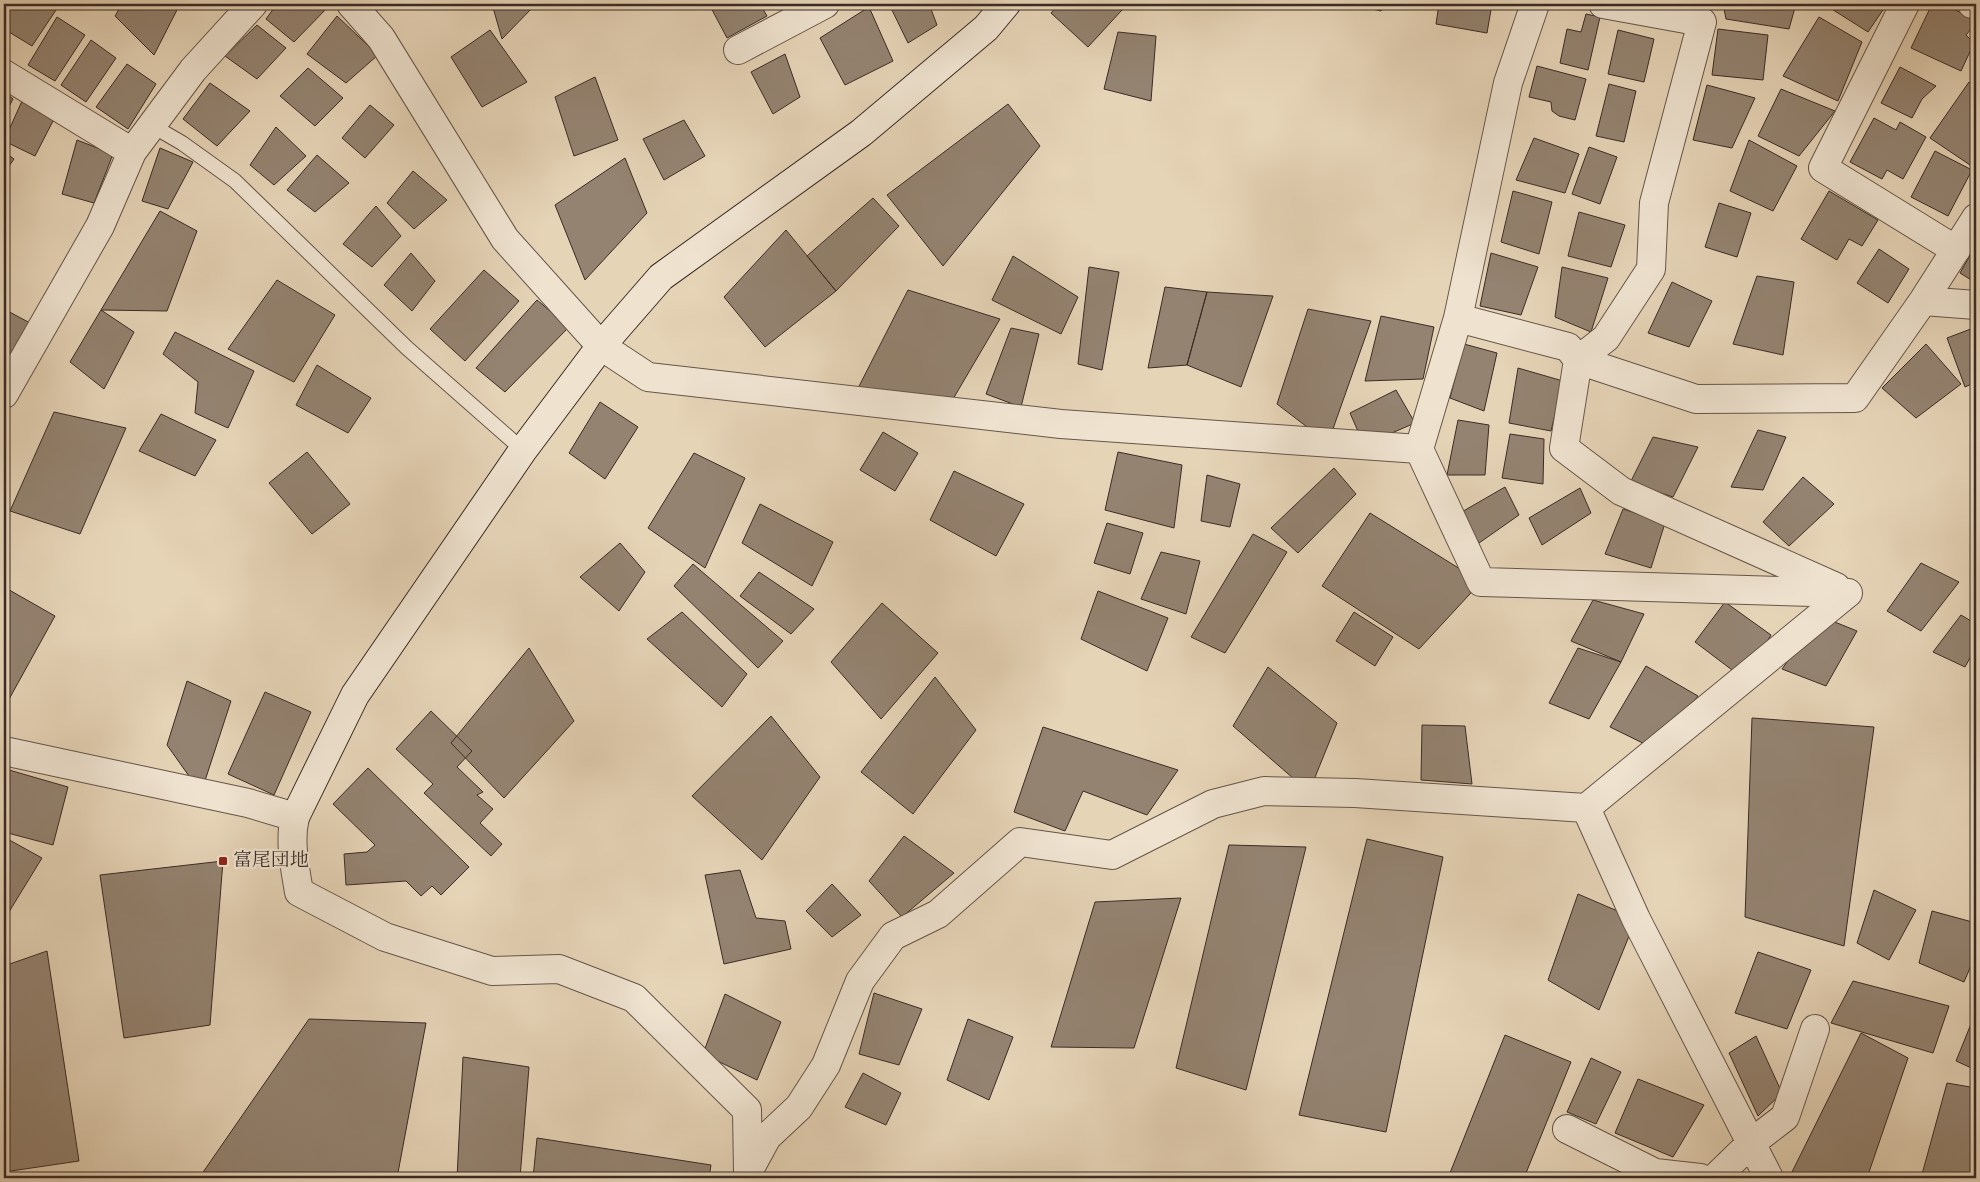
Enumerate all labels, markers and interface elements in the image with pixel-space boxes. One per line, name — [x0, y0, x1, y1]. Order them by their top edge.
place label: 富尾団地 — [233, 848, 309, 874]
marker: 富尾団地 — [217, 855, 229, 867]

